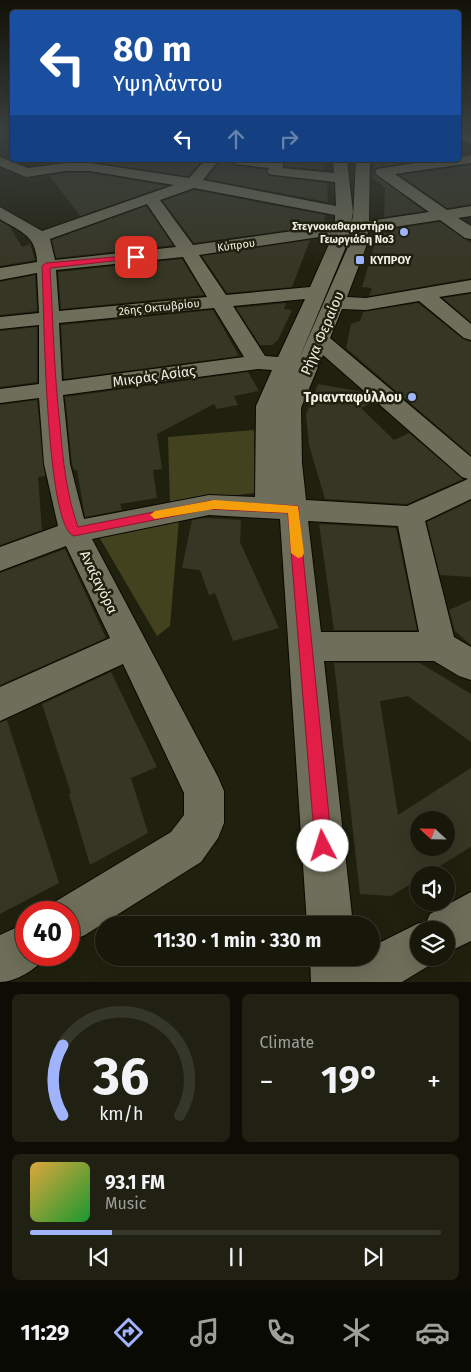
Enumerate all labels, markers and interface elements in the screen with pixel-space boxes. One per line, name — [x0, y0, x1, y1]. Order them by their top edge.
text: 80 m — [113, 28, 192, 70]
icon: left — [30, 30, 95, 95]
text: Υψηλάντου — [113, 70, 223, 97]
icon: left — [169, 125, 197, 153]
icon: ahead — [222, 125, 250, 153]
icon: right — [275, 125, 303, 153]
place label: Στεγνοκαθαριστήριο Γεωργιάδη Νο3 — [292, 220, 395, 246]
marker: Στεγνοκαθαριστήριο Γεωργιάδη Νο3 — [398, 226, 410, 238]
pin — [115, 236, 157, 278]
street label: Κύπρου — [216, 236, 256, 255]
icon: arrive — [122, 243, 150, 271]
marker: ΚΥΠΡΟΥ — [354, 254, 366, 266]
place label: ΚΥΠΡΟΥ — [370, 254, 412, 267]
street label: Ρήγα Φεραίου — [297, 289, 348, 378]
street label: 26ης Οκτωβρίου — [118, 297, 200, 318]
street label: Μικράς Ασίας — [111, 362, 197, 391]
place label: Τριανταφύλλου — [304, 389, 402, 406]
marker: Τριανταφύλλου — [406, 391, 418, 403]
street label: Αναξαγόρα — [76, 548, 121, 617]
north arrow — [410, 811, 455, 856]
map controls — [410, 811, 455, 966]
position arrow — [296, 819, 348, 871]
button: sound — [410, 866, 455, 911]
speed limit sign: 40 — [15, 901, 80, 966]
button: layers — [410, 921, 455, 966]
text: 11:30 · 1 min · 330 m — [154, 929, 321, 952]
text: Climate — [260, 1033, 314, 1052]
text: 36 — [92, 1045, 149, 1108]
text: 19° — [321, 1057, 380, 1103]
text: − — [260, 1065, 274, 1098]
text: + — [427, 1065, 441, 1098]
text: km/h — [99, 1103, 143, 1125]
text: 93.1 FM — [105, 1171, 165, 1194]
text: Music — [105, 1194, 146, 1213]
icon: previous — [85, 1243, 113, 1271]
icon: pause — [222, 1243, 250, 1271]
icon: next — [359, 1243, 387, 1271]
icon: directions — [111, 1315, 146, 1350]
icon: music — [187, 1315, 222, 1350]
icon: phone — [263, 1315, 298, 1350]
icon: climate — [339, 1315, 374, 1350]
icon: car — [415, 1315, 450, 1350]
text: 11:29 — [21, 1319, 69, 1346]

